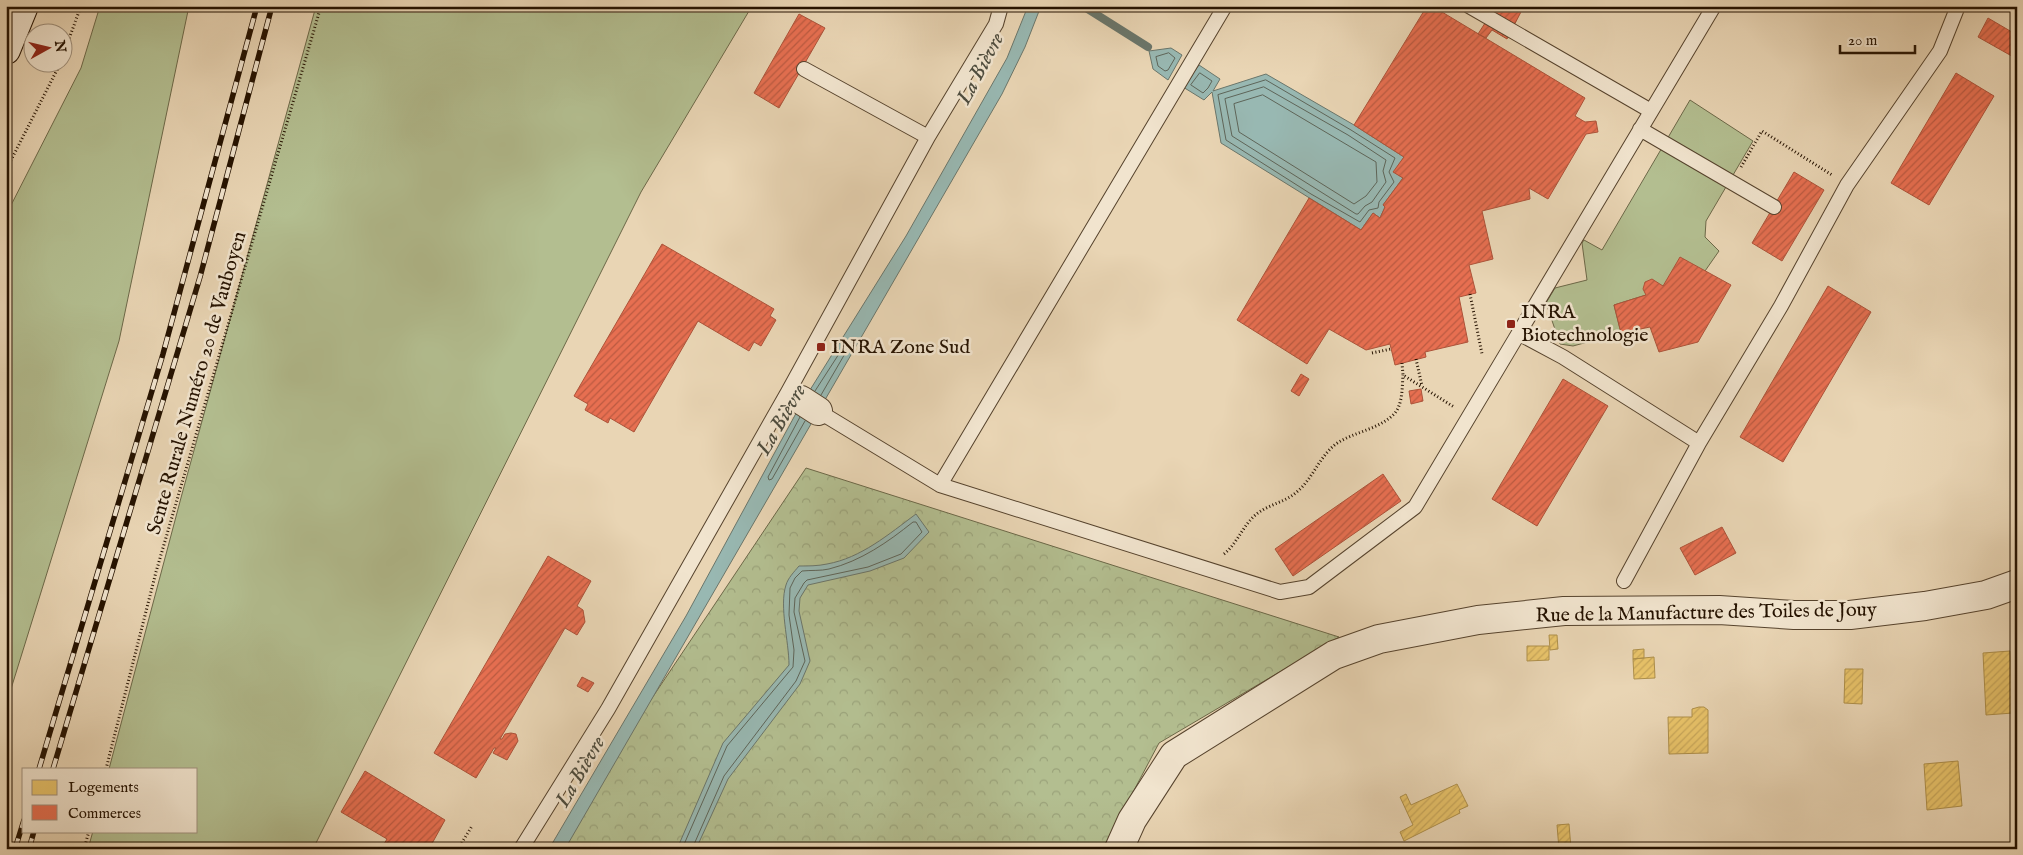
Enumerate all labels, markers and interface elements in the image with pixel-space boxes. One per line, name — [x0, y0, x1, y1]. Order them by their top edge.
north arrow — [22, 22, 72, 72]
scale bar — [1840, 22, 1916, 54]
water label: La Bièvre — [950, 28, 1011, 111]
text: 20 m — [1848, 31, 1878, 50]
text: N — [50, 38, 70, 54]
street label: Sente Rurale Numéro 20 de Vauboyen — [142, 228, 252, 538]
place label: INRA Biotechnologie — [1521, 300, 1648, 348]
marker: INRA Biotechnologie — [1505, 318, 1517, 330]
place label: INRA Zone Sud — [831, 335, 970, 360]
marker: INRA Zone Sud — [815, 341, 827, 353]
water label: La Bièvre — [750, 380, 813, 461]
street label: Rue de la Manufacture des Toiles de Jouy — [1535, 598, 1877, 628]
water label: La Bièvre — [549, 732, 612, 813]
legend — [22, 768, 198, 832]
text: Logements — [68, 778, 139, 797]
text: Commerces — [68, 804, 141, 823]

